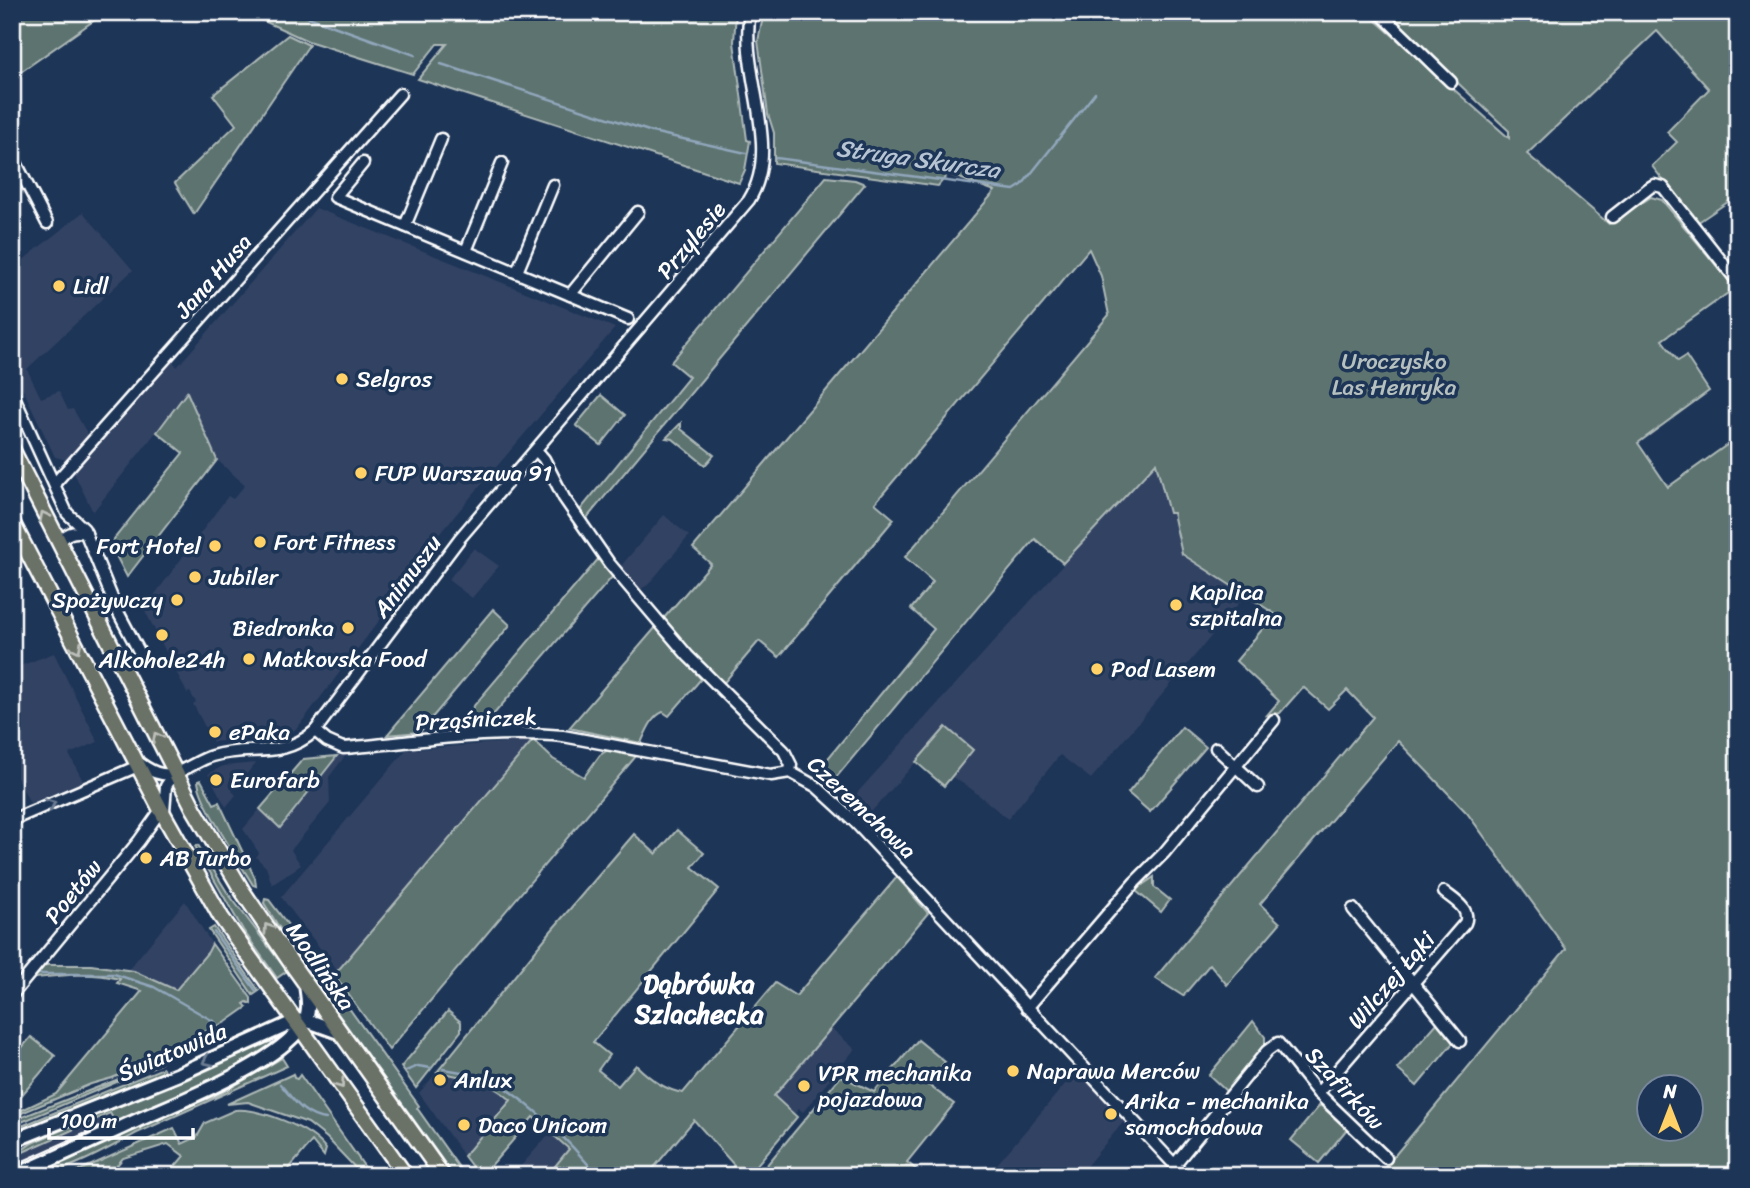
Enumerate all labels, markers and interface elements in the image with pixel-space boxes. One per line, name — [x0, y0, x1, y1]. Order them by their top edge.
water label: Struga Skurcza — [834, 127, 1004, 192]
street label: Przylesie — [646, 192, 737, 289]
street label: Jana Husa — [163, 224, 263, 329]
place label: Lidl — [73, 266, 109, 307]
marker: Lidl — [51, 278, 67, 294]
park label: Uroczysko Las Henryka — [1332, 341, 1457, 408]
place label: Selgros — [356, 359, 433, 400]
marker: Selgros — [334, 371, 350, 387]
place label: FUP Warszawa 91 — [375, 453, 552, 494]
marker: FUP Warszawa 91 — [353, 465, 369, 481]
one-way arrow — [39, 511, 53, 523]
place label: Fort Fitness — [274, 522, 396, 563]
street label: Animuszu — [361, 525, 453, 628]
place label: Fort Hotel — [96, 526, 201, 567]
marker: Fort Fitness — [252, 534, 268, 550]
marker: Fort Hotel — [207, 538, 223, 554]
place label: Jubiler — [208, 557, 280, 598]
marker: Jubiler — [187, 569, 203, 585]
place label: Kaplica szpitalna — [1189, 572, 1283, 639]
place label: Spożywczy — [52, 580, 163, 621]
marker: Spożywczy — [169, 592, 185, 608]
marker: Kaplica szpitalna — [1168, 597, 1184, 613]
place label: Biedronka — [232, 608, 334, 649]
marker: Biedronka — [340, 620, 356, 636]
marker: Alkohole24h — [154, 627, 170, 643]
place label: Matkovska Food — [263, 639, 428, 680]
place label: Alkohole24h — [98, 640, 225, 681]
one-way arrow — [69, 641, 83, 653]
place label: Pod Lasem — [1111, 649, 1216, 690]
marker: Matkovska Food — [241, 651, 257, 667]
marker: Pod Lasem — [1089, 661, 1105, 677]
street label: Prząśniczek — [414, 696, 538, 743]
place label: ePaka — [229, 712, 291, 753]
marker: ePaka — [207, 724, 223, 740]
one-way arrow — [151, 732, 165, 744]
street label: Czeremchowa — [797, 745, 926, 870]
place label: Eurofarb — [230, 760, 320, 801]
marker: Eurofarb — [208, 772, 224, 788]
one-way arrow — [44, 798, 56, 812]
place label: AB Turbo — [159, 838, 252, 879]
street label: Poetów — [34, 849, 113, 933]
marker: AB Turbo — [138, 850, 154, 866]
street label: Modlińska — [275, 913, 367, 1020]
street label: Wilczej Łąki — [1337, 921, 1446, 1039]
one-way arrow — [263, 923, 276, 936]
district label: Dąbrówka Szlachecka — [634, 961, 764, 1037]
street label: Światowida — [111, 1011, 234, 1094]
street label: Szafirków — [1294, 1037, 1396, 1141]
place label: Naprawa Merców — [1027, 1051, 1200, 1092]
one-way arrow — [202, 1053, 214, 1067]
place label: VPR mechanika pojazdowa — [817, 1053, 972, 1120]
place label: Anlux — [453, 1060, 512, 1101]
marker: Naprawa Merców — [1005, 1063, 1021, 1079]
marker: Anlux — [432, 1072, 448, 1088]
north arrow — [1634, 1072, 1704, 1142]
text: N — [1662, 1075, 1677, 1108]
one-way arrow — [332, 1076, 345, 1089]
marker: VPR mechanika pojazdowa — [796, 1078, 812, 1094]
place label: Arika - mechanika samochodowa — [1124, 1081, 1309, 1148]
scale bar — [49, 1097, 192, 1141]
text: 100 m — [60, 1102, 117, 1140]
place label: Daco Unicom — [478, 1105, 608, 1146]
marker: Arika - mechanika samochodowa — [1103, 1106, 1119, 1122]
marker: Daco Unicom — [456, 1117, 472, 1133]

